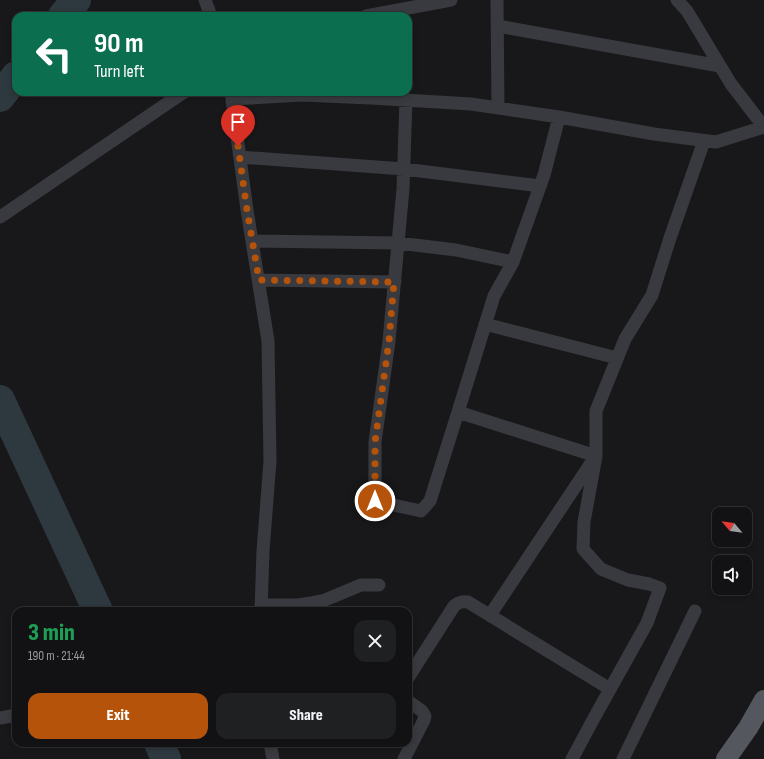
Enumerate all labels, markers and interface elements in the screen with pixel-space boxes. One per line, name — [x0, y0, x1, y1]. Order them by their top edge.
text: 90 m — [94, 27, 144, 60]
icon: left — [28, 28, 80, 80]
text: Turn left — [94, 61, 145, 82]
pin — [221, 105, 255, 146]
icon: arrive — [227, 111, 249, 133]
position arrow — [354, 480, 396, 522]
north arrow — [712, 507, 752, 547]
map controls — [712, 507, 752, 595]
button: sound — [712, 555, 752, 595]
text: 3 min — [28, 618, 75, 647]
button: close — [354, 620, 396, 662]
text: 190 m · 21:44 — [28, 648, 85, 664]
button: Exit — [28, 693, 208, 739]
button: Share — [216, 693, 396, 739]

